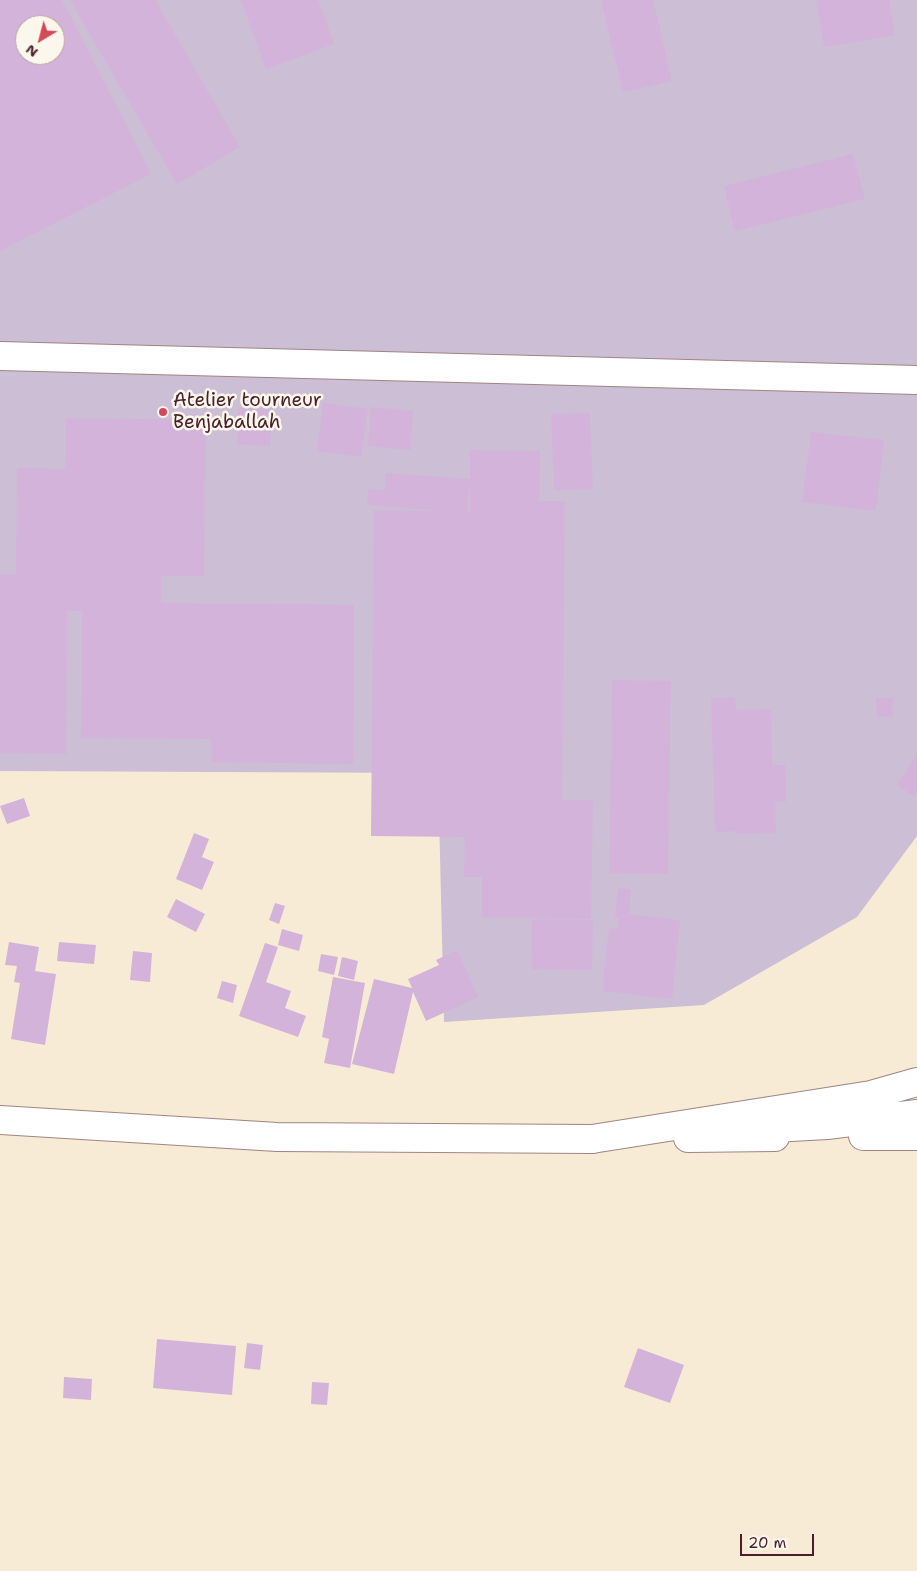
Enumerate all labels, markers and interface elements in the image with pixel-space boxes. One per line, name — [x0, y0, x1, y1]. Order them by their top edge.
north arrow — [15, 15, 65, 65]
text: N — [22, 41, 41, 62]
place label: Atelier tourneur Benjaballah — [173, 390, 322, 434]
marker: Atelier tourneur Benjaballah — [157, 406, 169, 418]
scale bar — [742, 1524, 816, 1556]
text: 20 m — [748, 1533, 787, 1553]

